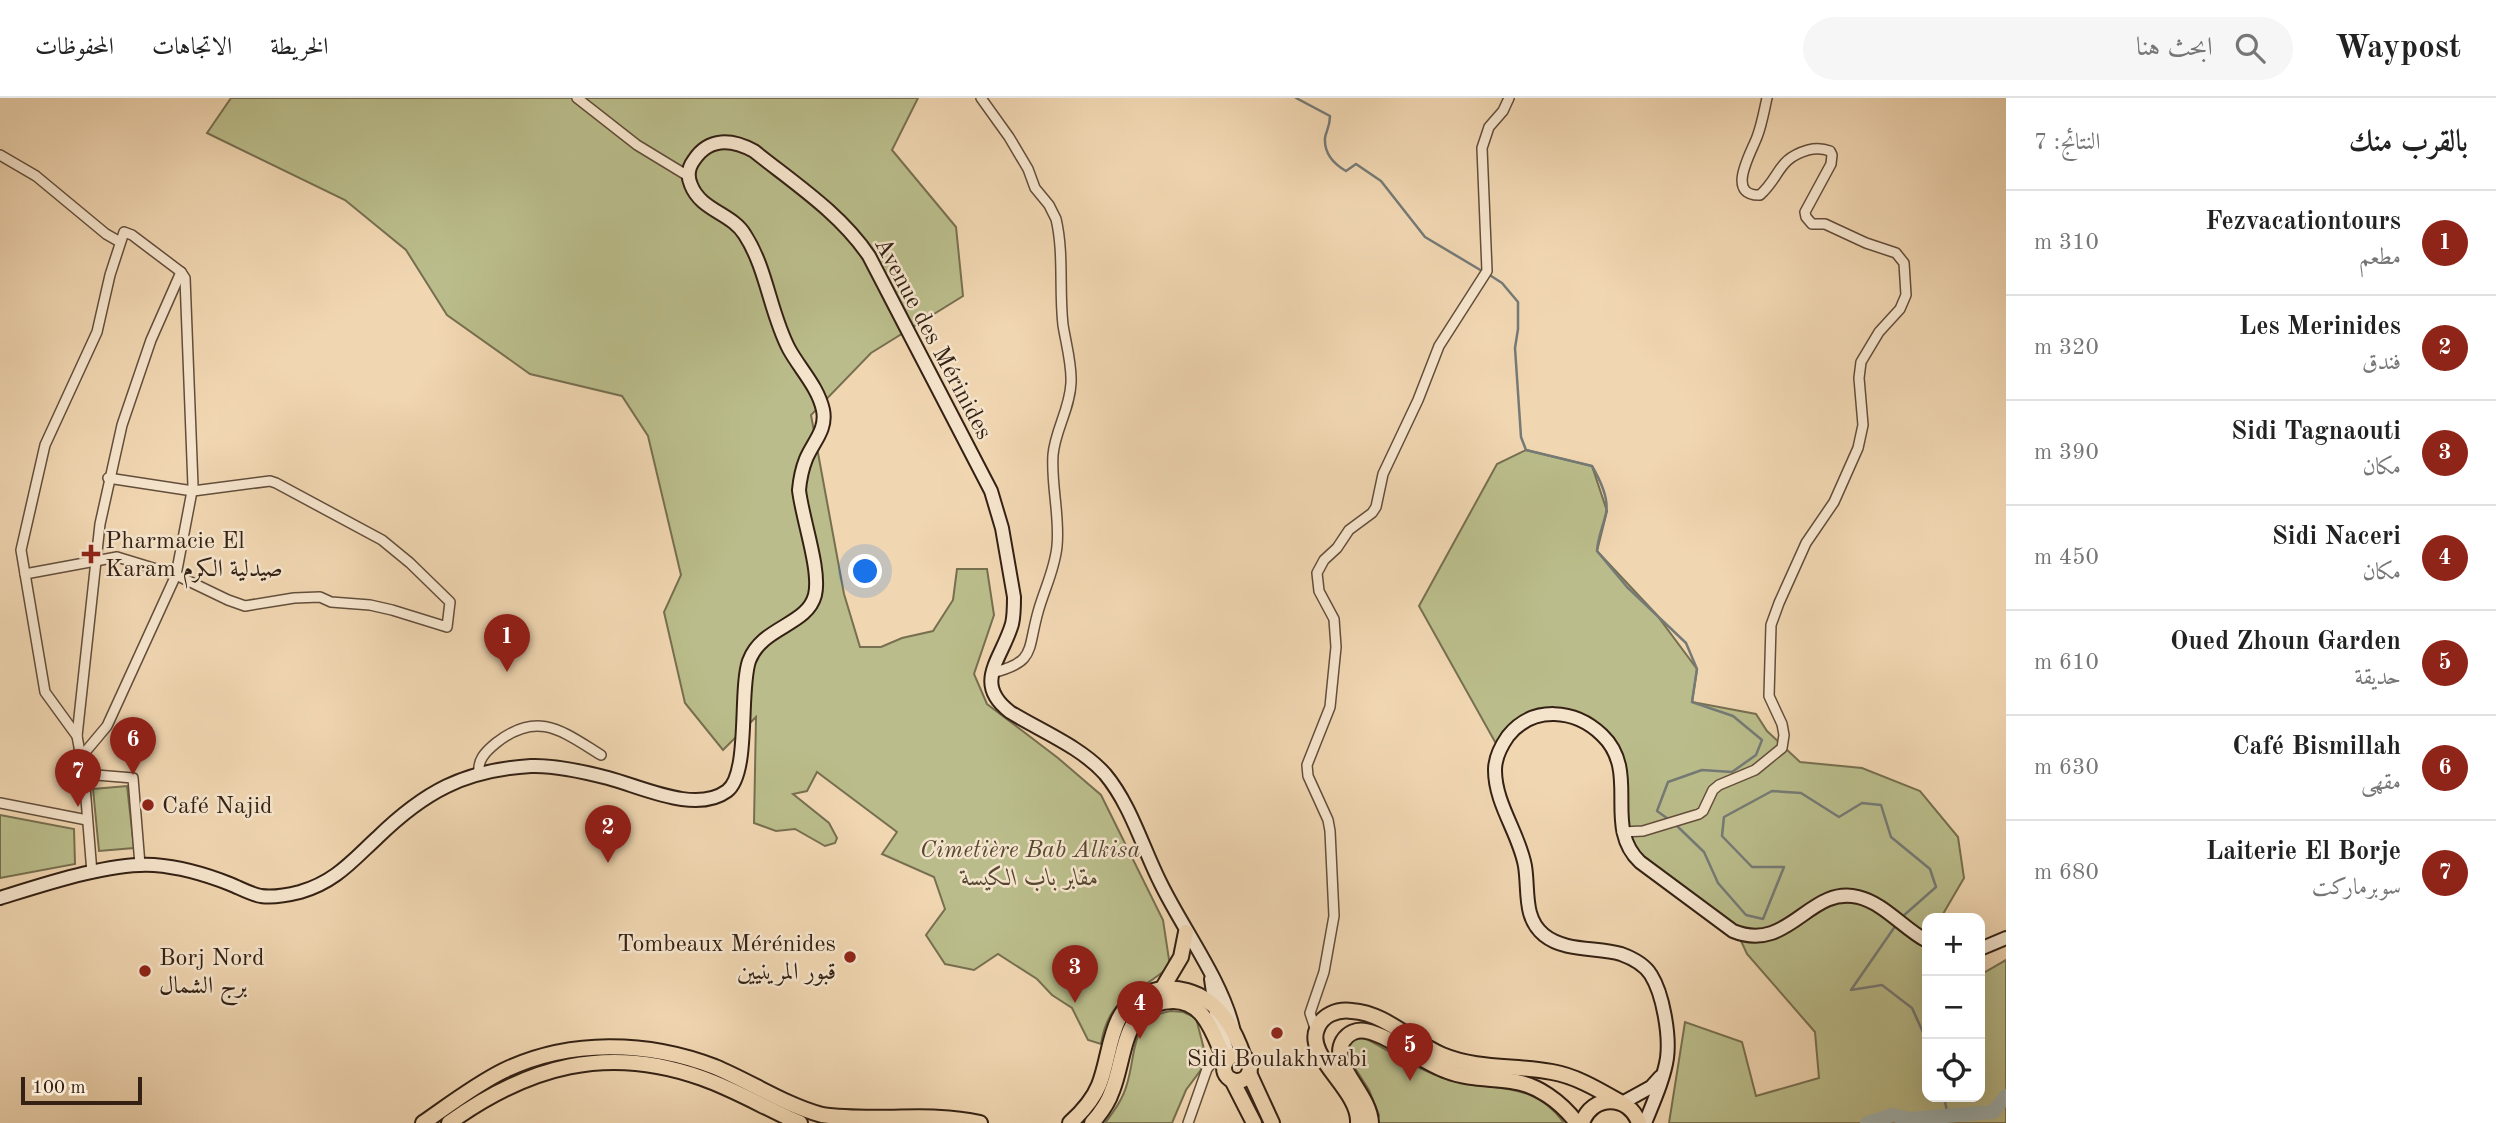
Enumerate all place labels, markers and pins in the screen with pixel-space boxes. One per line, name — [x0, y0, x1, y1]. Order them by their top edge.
place label: Pharmacie El Karam صيدلية الكرم — [105, 530, 283, 589]
marker: Pharmacie El Karam صيدلية الكرم — [83, 546, 99, 562]
pin: 1 — [484, 614, 530, 672]
pin: 6 — [110, 717, 156, 775]
pin: 7 — [55, 749, 101, 807]
place label: Café Najid — [162, 795, 273, 819]
marker: Café Najid — [140, 797, 156, 813]
pin: 2 — [585, 805, 631, 863]
place label: Tombeaux Mérénides قبور المرينيين — [617, 933, 836, 986]
pin: 3 — [1052, 945, 1098, 1003]
place label: Borj Nord برج الشمال — [159, 947, 264, 1006]
marker: Tombeaux Mérénides قبور المرينيين — [842, 949, 858, 965]
marker: Borj Nord برج الشمال — [137, 963, 153, 979]
pin: 4 — [1117, 981, 1163, 1039]
pin: 5 — [1387, 1023, 1433, 1081]
marker: Sidi Boulakhwabi — [1269, 1025, 1285, 1041]
place label: Sidi Boulakhwabi — [1187, 1048, 1367, 1072]

